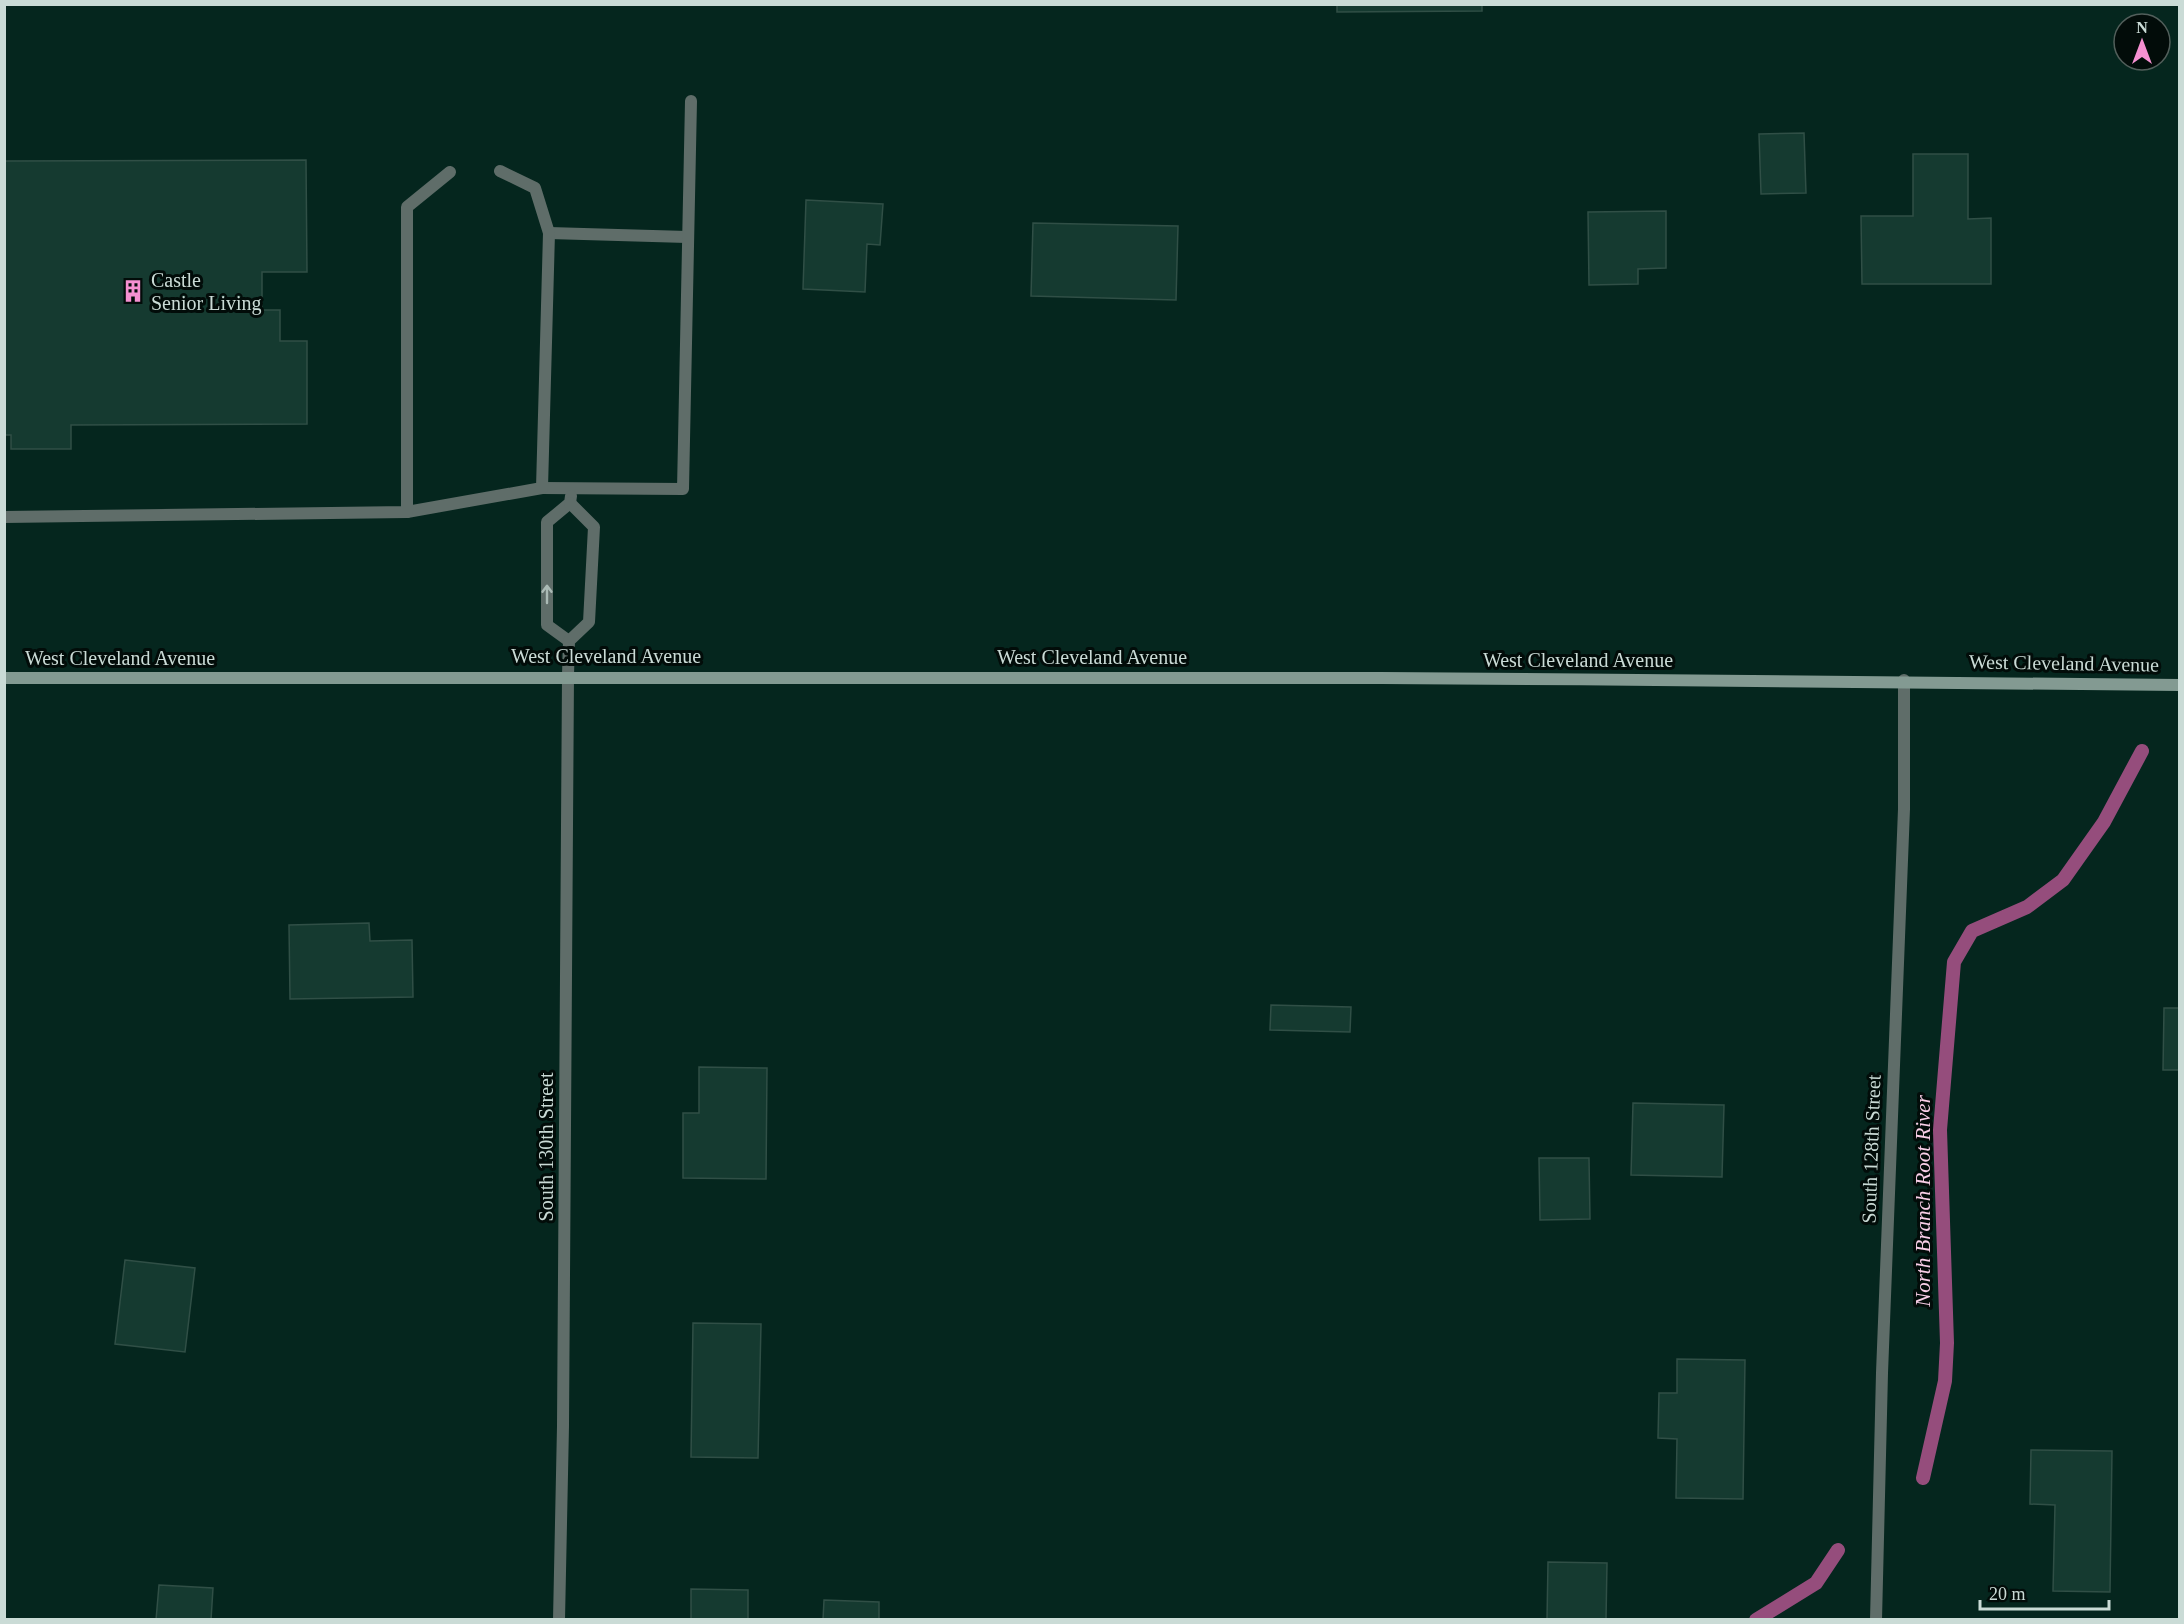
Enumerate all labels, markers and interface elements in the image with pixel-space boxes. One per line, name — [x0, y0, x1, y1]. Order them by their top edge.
north arrow — [2112, 12, 2172, 72]
text: N — [2136, 19, 2148, 36]
place label: Castle Senior Living — [151, 269, 262, 315]
building icon: Castle Senior Living — [120, 278, 146, 304]
one-way arrow — [541, 584, 553, 604]
street label: West Cleveland Avenue — [511, 645, 701, 667]
street label: West Cleveland Avenue — [997, 646, 1187, 668]
street label: West Cleveland Avenue — [25, 647, 215, 669]
street label: West Cleveland Avenue — [1483, 649, 1673, 671]
street label: West Cleveland Avenue — [1969, 650, 2159, 676]
street label: South 130th Street — [535, 1072, 557, 1221]
street label: South 128th Street — [1857, 1074, 1885, 1224]
water label: North Branch Root River — [1911, 1094, 1935, 1308]
scale bar — [1980, 1573, 2109, 1611]
text: 20 m — [1989, 1584, 2026, 1604]

